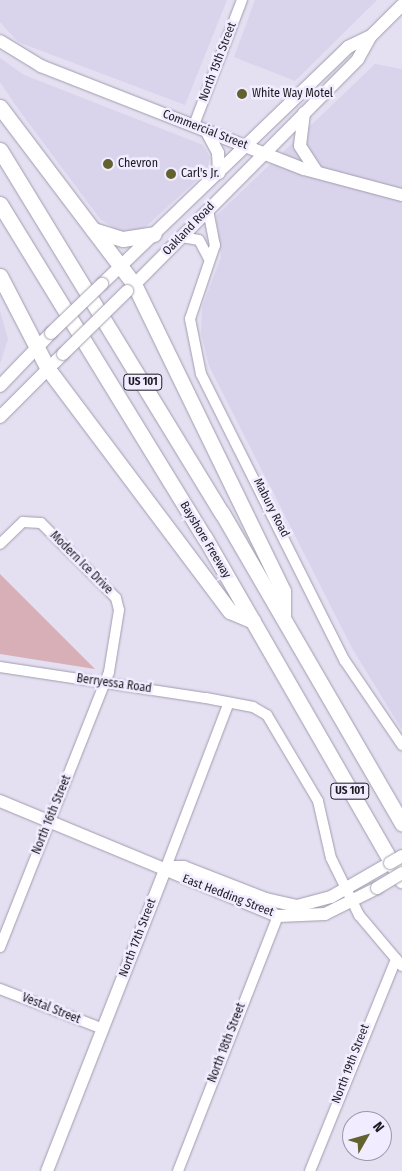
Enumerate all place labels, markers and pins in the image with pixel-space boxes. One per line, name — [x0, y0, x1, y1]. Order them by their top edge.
place label: White Way Motel — [252, 87, 333, 101]
marker: White Way Motel — [236, 88, 248, 100]
place label: Chevron — [118, 157, 158, 171]
marker: Chevron — [102, 158, 114, 170]
place label: Carl's Jr. — [181, 167, 219, 181]
marker: Carl's Jr. — [165, 168, 177, 180]

